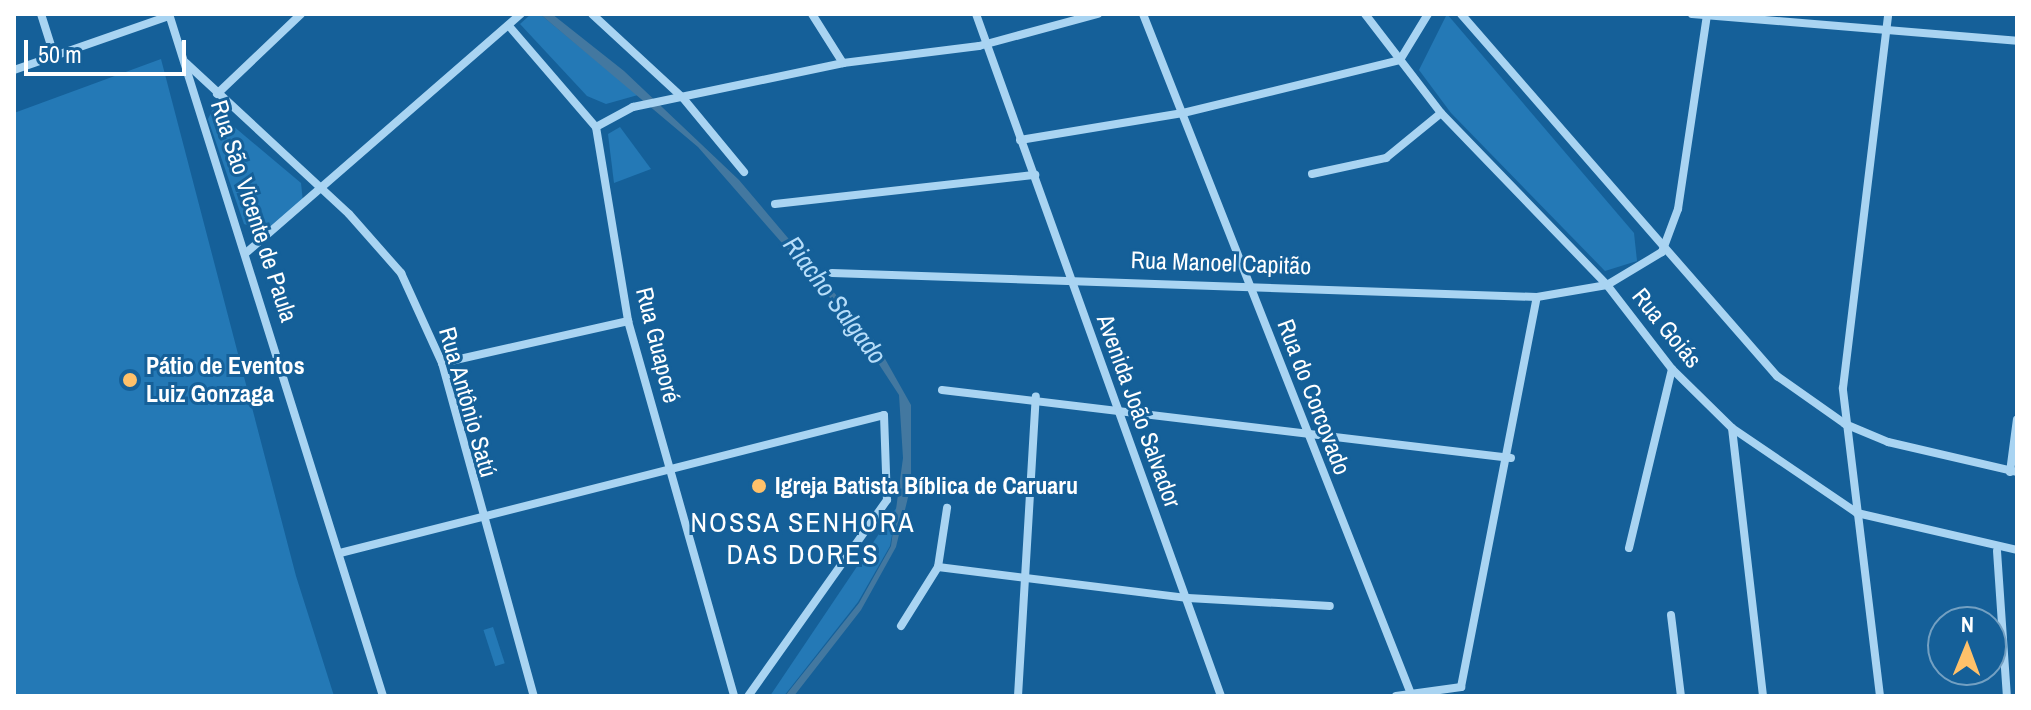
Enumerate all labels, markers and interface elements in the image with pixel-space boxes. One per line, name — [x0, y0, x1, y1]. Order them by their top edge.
scale bar — [28, 24, 190, 74]
text: 50 m — [38, 38, 82, 70]
street label: Rua São Vicente de Paula — [205, 96, 303, 326]
water label: Riacho Salgado — [777, 230, 893, 370]
street label: Rua Manoel Capitão — [1130, 245, 1312, 281]
street label: Rua Goiás — [1626, 282, 1708, 374]
street label: Rua Guaporé — [630, 284, 686, 406]
street label: Avenida João Salvador — [1091, 311, 1187, 511]
street label: Rua do Corcovado — [1271, 315, 1357, 479]
street label: Rua Antônio Satú — [433, 323, 503, 481]
place label: Pátio de Eventos Luiz Gonzaga — [146, 352, 305, 408]
marker: Pátio de Eventos Luiz Gonzaga — [121, 371, 139, 389]
place label: Igreja Batista Bíblica de Caruaru — [775, 472, 1078, 500]
marker: Igreja Batista Bíblica de Caruaru — [750, 477, 768, 495]
district label: NOSSA SENHORA DAS DORES — [690, 505, 916, 571]
north arrow — [1927, 606, 2007, 686]
text: N — [1961, 609, 1974, 639]

